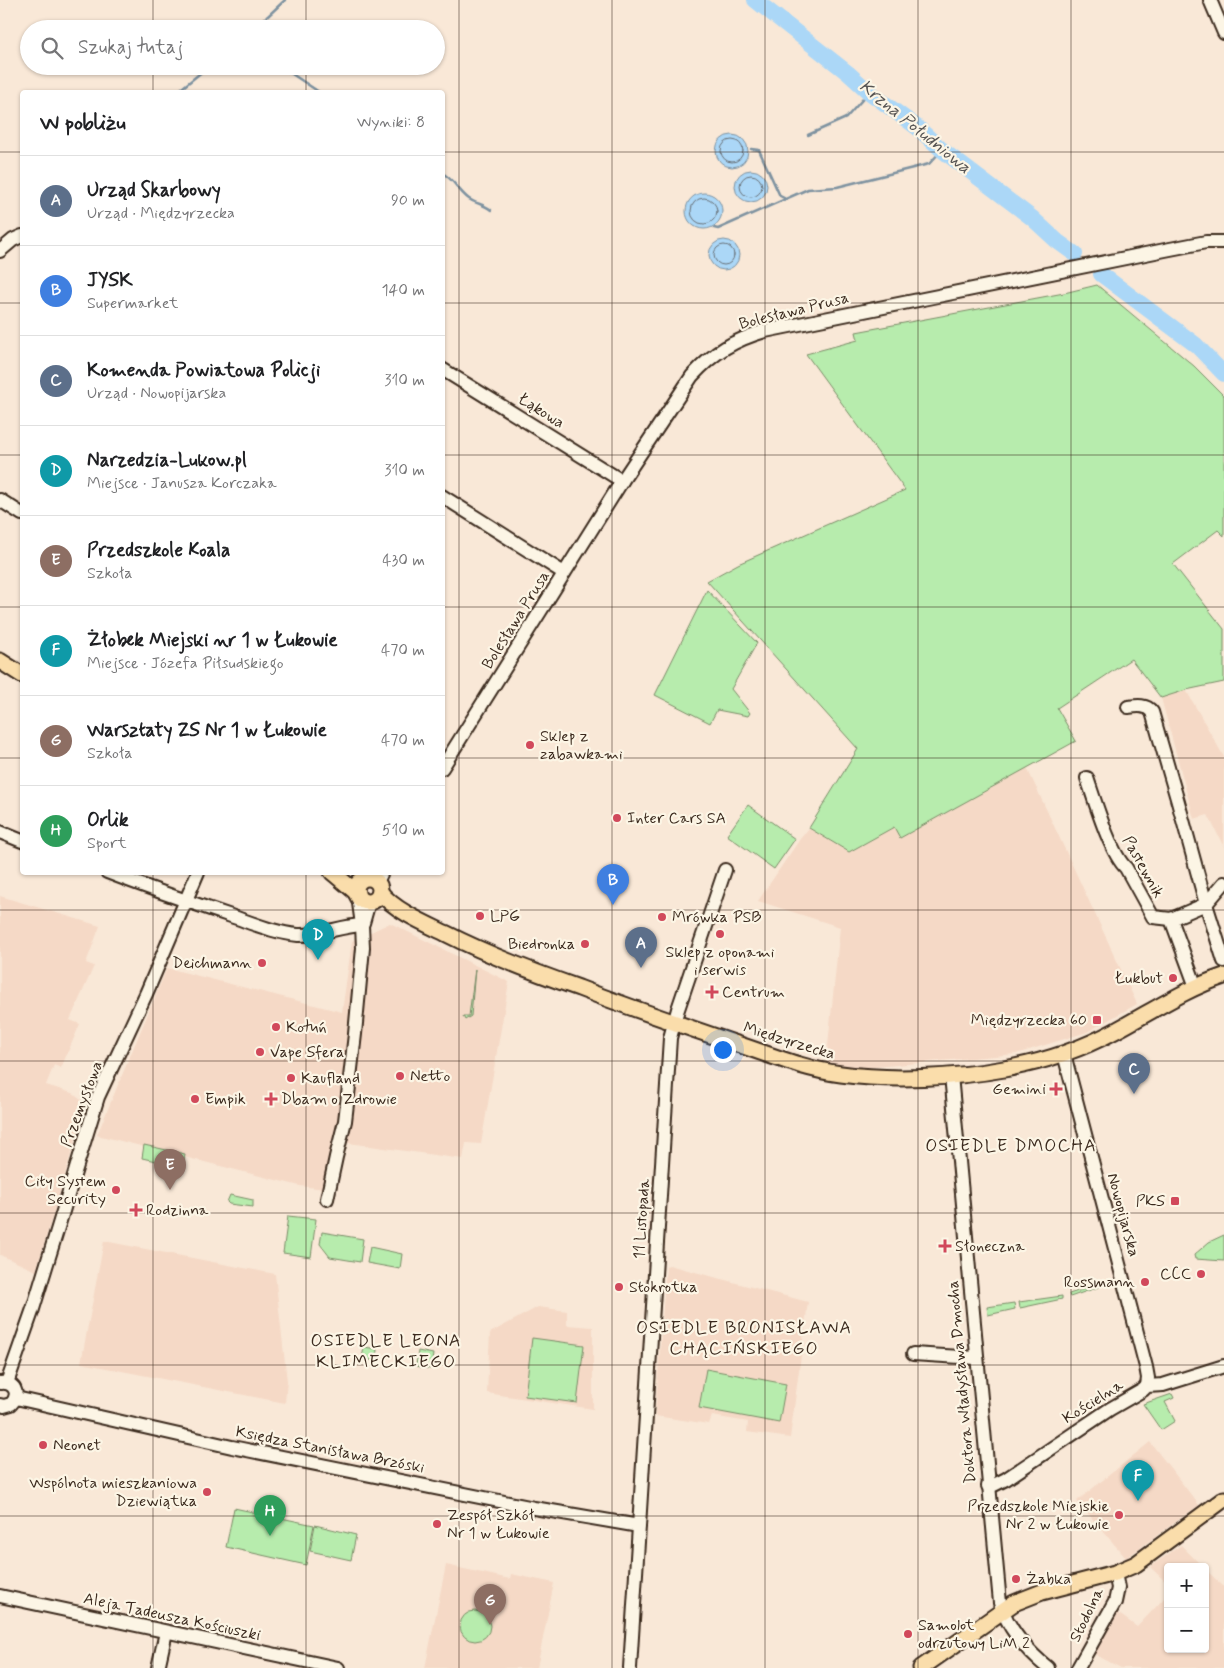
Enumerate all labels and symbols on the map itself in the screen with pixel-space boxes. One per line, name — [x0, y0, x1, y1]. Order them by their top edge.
water label: Krzna Południowa — [854, 74, 976, 180]
street label: Bolesława Prusa — [737, 287, 851, 335]
street label: Łąkowa — [514, 389, 568, 434]
street label: Bolesława Prusa — [477, 567, 555, 673]
place label: Sklep z zabawkami — [540, 726, 623, 765]
marker: Sklep z zabawkami — [524, 739, 536, 751]
place label: Inter Cars SA — [627, 808, 726, 829]
marker: Inter Cars SA — [611, 812, 623, 824]
street label: Pastewnik — [1117, 832, 1169, 902]
pin: B — [597, 864, 629, 905]
place label: LPG — [490, 906, 520, 927]
place label: Mrówka PSB — [672, 907, 761, 928]
marker: LPG — [474, 910, 486, 922]
marker: Mrówka PSB — [656, 911, 668, 923]
pin: D — [302, 919, 334, 960]
pin: A — [625, 927, 657, 968]
marker: Sklep z oponami i serwis — [714, 928, 726, 940]
place label: Biedronka — [508, 934, 575, 955]
marker: Biedronka — [579, 938, 591, 950]
place label: Sklep z oponami i serwis — [666, 942, 775, 981]
place label: Deichmann — [172, 953, 252, 974]
marker: Deichmann — [256, 957, 268, 969]
place label: Łukbut — [1115, 968, 1163, 989]
marker: Łukbut — [1167, 972, 1179, 984]
place label: Centrum — [722, 982, 785, 1003]
marker: Centrum — [706, 986, 718, 998]
place label: Międzyrzecka 60 — [971, 1010, 1087, 1031]
marker: Międzyrzecka 60 — [1091, 1014, 1103, 1026]
place label: Kotuń — [286, 1017, 326, 1038]
street label: Międzyrzecka — [741, 1017, 837, 1065]
marker: Kotuń — [270, 1021, 282, 1033]
your location — [710, 1037, 736, 1063]
place label: Vape Sfera — [270, 1042, 344, 1063]
marker: Vape Sfera — [254, 1046, 266, 1058]
pin: C — [1118, 1053, 1150, 1094]
street label: Przemysłowa — [56, 1058, 108, 1150]
place label: Netto — [410, 1066, 450, 1087]
place label: Kaufland — [301, 1068, 360, 1089]
marker: Netto — [394, 1070, 406, 1082]
marker: Kaufland — [285, 1072, 297, 1084]
place label: Gemini — [992, 1079, 1046, 1100]
marker: Gemini — [1050, 1083, 1062, 1095]
place label: Empik — [205, 1089, 246, 1110]
place label: Dbam o Zdrowie — [281, 1089, 397, 1110]
marker: Empik — [189, 1093, 201, 1105]
marker: Dbam o Zdrowie — [265, 1093, 277, 1105]
district label: OSIEDLE DMOCHA — [925, 1134, 1097, 1158]
pin: E — [154, 1149, 186, 1190]
place label: City System Security — [25, 1171, 106, 1210]
street label: Nowopijarska — [1102, 1171, 1144, 1259]
street label: 11 Listopada — [629, 1178, 655, 1260]
marker: City System Security — [110, 1184, 122, 1196]
place label: PKS — [1136, 1191, 1165, 1212]
marker: PKS — [1169, 1195, 1181, 1207]
place label: Rodzinna — [146, 1200, 209, 1221]
marker: Rodzinna — [130, 1204, 142, 1216]
place label: Słoneczna — [955, 1236, 1025, 1257]
marker: Słoneczna — [939, 1240, 951, 1252]
place label: CCC — [1160, 1264, 1191, 1285]
marker: CCC — [1195, 1268, 1207, 1280]
place label: Rossmann — [1064, 1272, 1135, 1293]
marker: Rossmann — [1139, 1276, 1151, 1288]
place label: Stokrotka — [629, 1277, 698, 1298]
street label: Doktora Władysława Dmocha — [943, 1280, 981, 1484]
marker: Stokrotka — [613, 1281, 625, 1293]
district label: OSIEDLE BRONISŁAWA CHĄCIŃSKIEGO — [636, 1316, 852, 1361]
district label: OSIEDLE LEONA KLIMECKIEGO — [311, 1329, 461, 1374]
street label: Kościelna — [1059, 1375, 1128, 1429]
street label: Księdza Stanisława Brzóski — [234, 1421, 427, 1479]
place label: Neonet — [53, 1435, 102, 1456]
marker: Neonet — [37, 1439, 49, 1451]
pin: F — [1122, 1460, 1154, 1501]
place label: Wspólnota mieszkaniowa Dziewiątka — [29, 1473, 197, 1512]
marker: Wspólnota mieszkaniowa Dziewiątka — [201, 1486, 213, 1498]
pin: H — [254, 1495, 286, 1536]
place label: Przedszkole Miejskie Nr 2 w Łukowie — [967, 1496, 1109, 1535]
place label: Zespół Szkół Nr 1 w Łukowie — [447, 1505, 550, 1544]
marker: Przedszkole Miejskie Nr 2 w Łukowie — [1113, 1509, 1125, 1521]
marker: Zespół Szkół Nr 1 w Łukowie — [431, 1518, 443, 1530]
place label: Żabka — [1026, 1569, 1071, 1590]
marker: Żabka — [1010, 1573, 1022, 1585]
pin: G — [474, 1584, 506, 1625]
street label: Stodolna — [1065, 1584, 1109, 1646]
street label: Aleja Tadeusza Kościuszki — [82, 1588, 263, 1646]
place label: Samolot odrzutowy LiM 2 — [918, 1615, 1030, 1654]
marker: Samolot odrzutowy LiM 2 — [902, 1628, 914, 1640]

